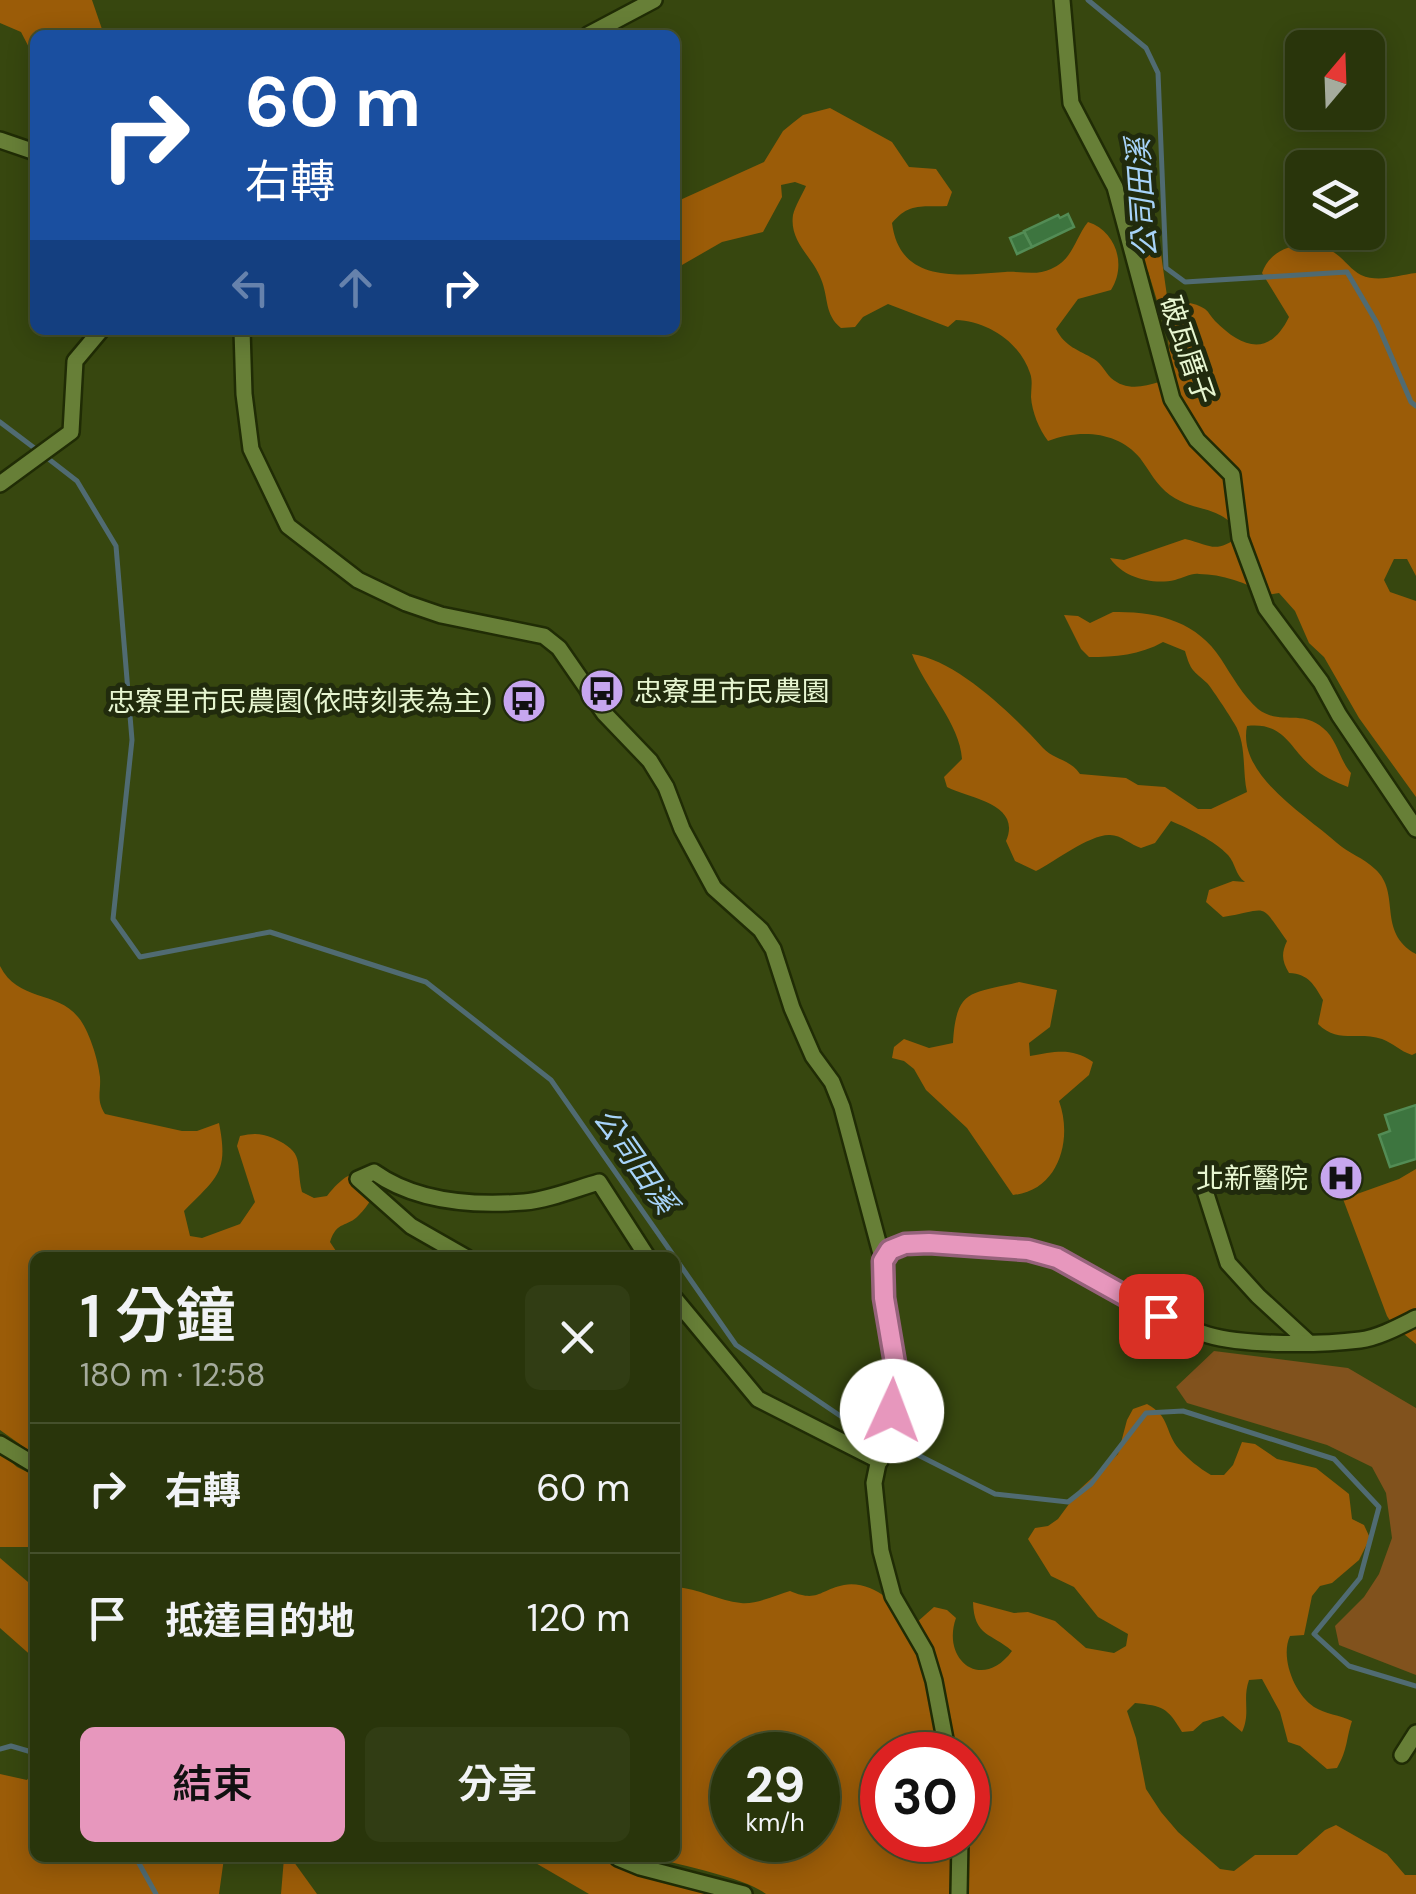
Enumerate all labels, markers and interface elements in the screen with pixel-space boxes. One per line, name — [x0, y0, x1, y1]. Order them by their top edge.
north arrow — [1285, 30, 1385, 130]
map controls — [1285, 30, 1385, 250]
text: 60 m — [245, 57, 421, 148]
icon: right — [80, 70, 210, 200]
water label: 公司田溪 — [1118, 133, 1165, 259]
button: layers — [1285, 150, 1385, 250]
text: 右轉 — [245, 152, 335, 211]
icon: left — [223, 260, 278, 315]
icon: ahead — [328, 260, 383, 315]
icon: right — [433, 260, 488, 315]
street label: 破瓦厝子 — [1152, 291, 1223, 409]
bus stop icon: 忠寮里市民農園 — [579, 668, 625, 714]
place label: 忠寮里市民農園 — [634, 673, 830, 710]
bus stop icon: 忠寮里市民農園(依時刻表為主) — [501, 678, 547, 724]
place label: 忠寮里市民農園(依時刻表為主) — [107, 683, 492, 720]
water label: 公司田溪 — [585, 1100, 688, 1224]
hospital icon: 北新醫院 — [1318, 1155, 1364, 1201]
place label: 北新醫院 — [1196, 1160, 1308, 1197]
pin — [1119, 1274, 1204, 1359]
text: 1 分鐘 — [80, 1277, 236, 1356]
button: close — [525, 1285, 630, 1390]
icon: arrive — [1134, 1289, 1189, 1344]
text: 180 m · 12:58 — [80, 1354, 266, 1396]
position arrow — [840, 1359, 944, 1463]
icon: right — [80, 1461, 135, 1516]
text: 60 m — [536, 1463, 630, 1513]
text: 右轉 — [165, 1466, 241, 1516]
icon: arrive — [80, 1591, 135, 1646]
text: 120 m — [527, 1593, 630, 1643]
text: 抵達目的地 — [165, 1596, 355, 1646]
button: 結束 — [80, 1727, 345, 1842]
button: 分享 — [365, 1727, 630, 1842]
speed limit sign: 30 — [860, 1732, 990, 1862]
text: 29 — [745, 1752, 805, 1818]
text: km/h — [745, 1806, 805, 1839]

